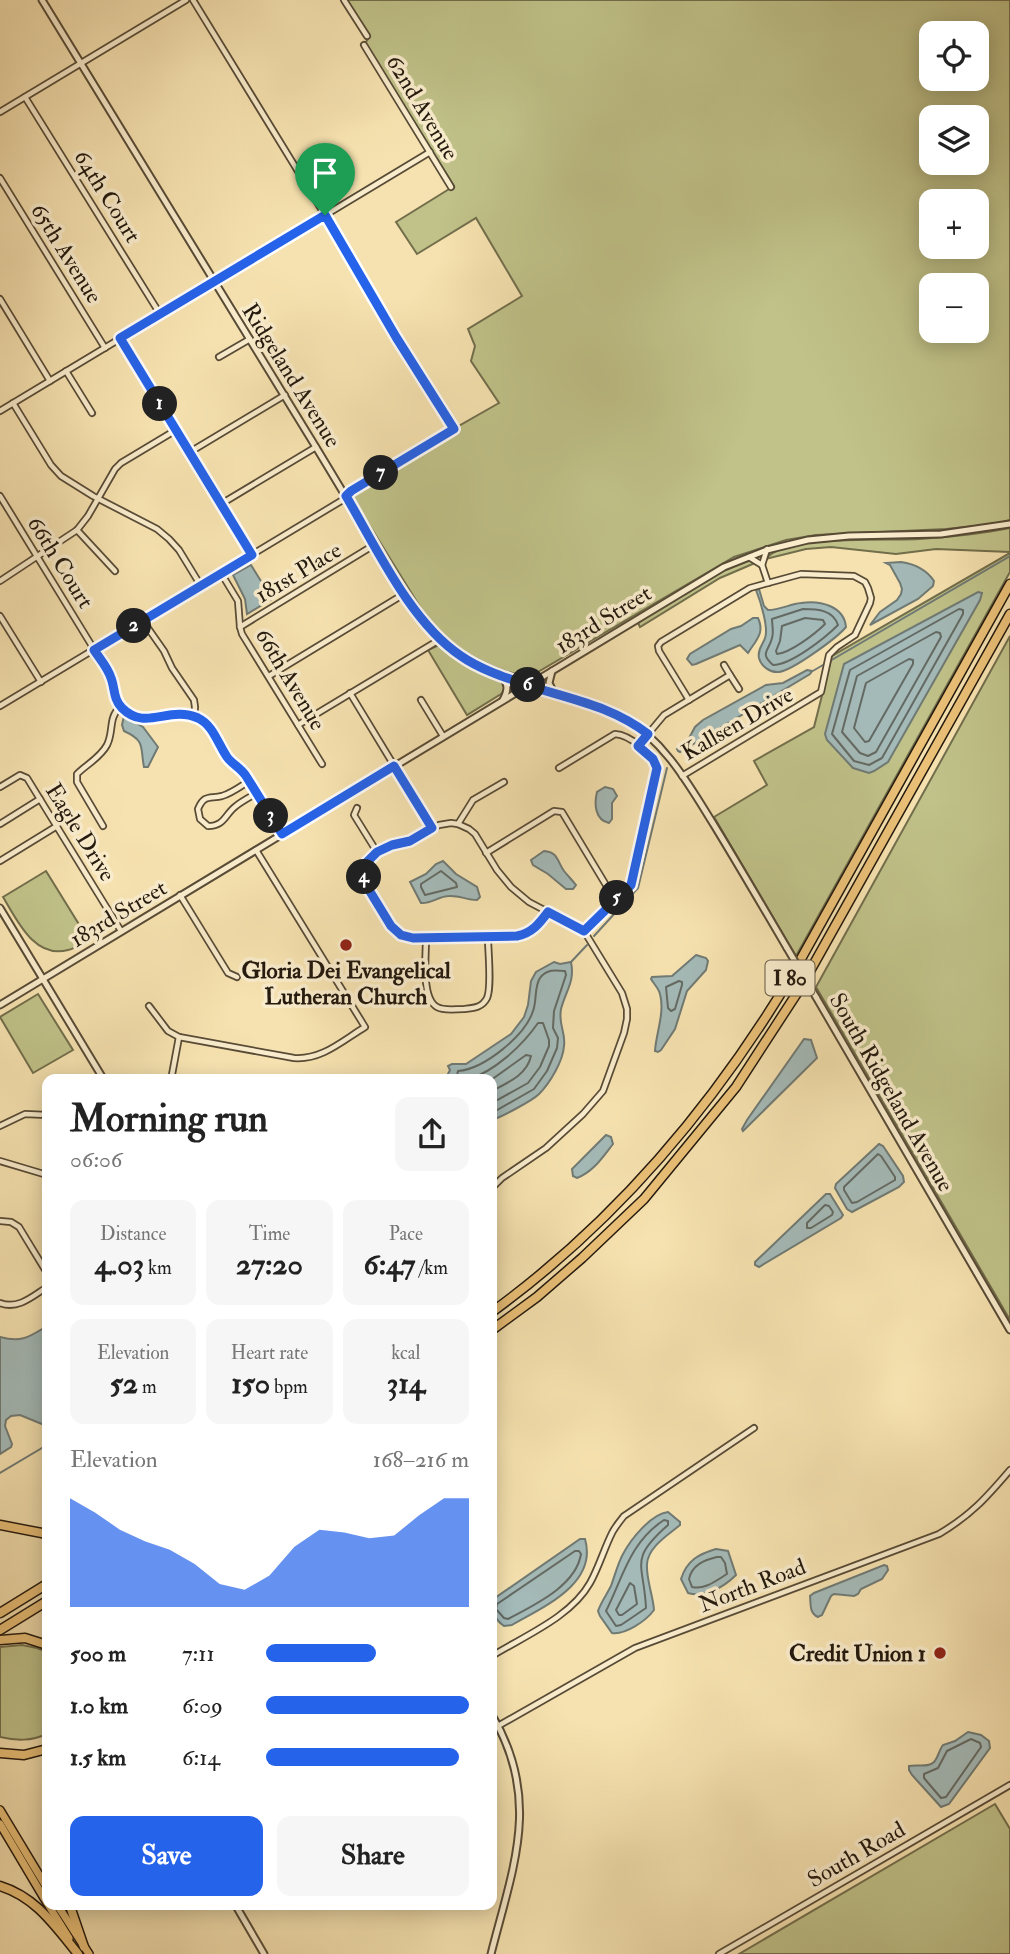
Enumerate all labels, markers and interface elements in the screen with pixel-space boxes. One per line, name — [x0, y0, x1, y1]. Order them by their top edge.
map controls — [919, 21, 989, 343]
button: locate — [919, 21, 989, 91]
street label: 62nd Avenue — [380, 49, 466, 166]
button: layers — [919, 105, 989, 175]
pin — [295, 143, 355, 215]
street label: 64th Court — [68, 144, 147, 248]
icon: arrive — [306, 154, 344, 192]
button: + — [919, 189, 989, 259]
street label: 65th Avenue — [24, 198, 109, 309]
button: − — [919, 273, 989, 343]
street label: Ridgeland Avenue — [236, 298, 348, 453]
pin: 1 — [142, 386, 178, 422]
text: 1 — [156, 391, 163, 415]
pin: 7 — [364, 456, 398, 490]
text: 7 — [376, 460, 385, 484]
street label: 66th Court — [21, 511, 100, 614]
street label: 181st Place — [250, 535, 347, 609]
street label: 183rd Street — [550, 579, 657, 660]
pin: 2 — [116, 608, 152, 644]
text: 2 — [129, 613, 138, 637]
street label: 66th Avenue — [249, 623, 333, 736]
pin: 6 — [510, 668, 546, 702]
text: 6 — [523, 672, 532, 696]
street label: Kallsen Drive — [676, 680, 799, 767]
street label: Eagle Drive — [39, 778, 122, 887]
pin: 3 — [254, 798, 288, 834]
text: 3 — [267, 803, 274, 827]
pin: 4 — [346, 860, 382, 894]
text: 4 — [358, 864, 369, 888]
street label: 183rd Street — [65, 873, 172, 954]
pin: 5 — [600, 880, 634, 916]
text: 5 — [612, 885, 621, 909]
marker: Gloria Dei Evangelical Lutheran Church — [338, 937, 354, 953]
place label: Gloria Dei Evangelical Lutheran Church — [241, 956, 452, 1011]
road number: I 80 — [766, 960, 814, 996]
street label: South Ridgeland Avenue — [823, 988, 960, 1197]
text: Morning run — [70, 1095, 268, 1143]
button: share — [395, 1097, 469, 1171]
text: 06:06 — [70, 1145, 122, 1174]
text: Distance — [100, 1222, 166, 1246]
text: Time — [249, 1222, 290, 1246]
text: Pace — [389, 1222, 423, 1246]
text: 4.03 — [95, 1246, 144, 1283]
text: 27:20 — [236, 1246, 303, 1283]
text: 6:47 — [364, 1246, 415, 1283]
text: km — [144, 1256, 172, 1280]
text: /km — [415, 1256, 448, 1280]
text: Elevation — [97, 1341, 169, 1365]
text: Heart rate — [231, 1341, 308, 1365]
text: kcal — [391, 1341, 420, 1365]
text: 52 — [110, 1365, 138, 1402]
text: 150 — [231, 1365, 270, 1402]
text: 314 — [387, 1365, 425, 1402]
text: m — [138, 1375, 157, 1399]
text: bpm — [270, 1375, 308, 1399]
text: Elevation — [70, 1445, 158, 1474]
text: 168–216 m — [373, 1445, 469, 1474]
street label: North Road — [695, 1552, 810, 1619]
text: 500 m — [70, 1639, 126, 1668]
text: 7:11 — [182, 1639, 215, 1668]
place label: Credit Union 1 — [789, 1639, 926, 1668]
marker: Credit Union 1 — [932, 1645, 948, 1661]
text: 1.0 km — [70, 1691, 128, 1720]
text: 6:09 — [182, 1691, 223, 1720]
text: 1.5 km — [70, 1743, 126, 1772]
text: 6:14 — [182, 1743, 220, 1772]
street label: South Road — [802, 1815, 910, 1894]
button: Save — [70, 1816, 263, 1896]
button: Share — [277, 1816, 469, 1896]

